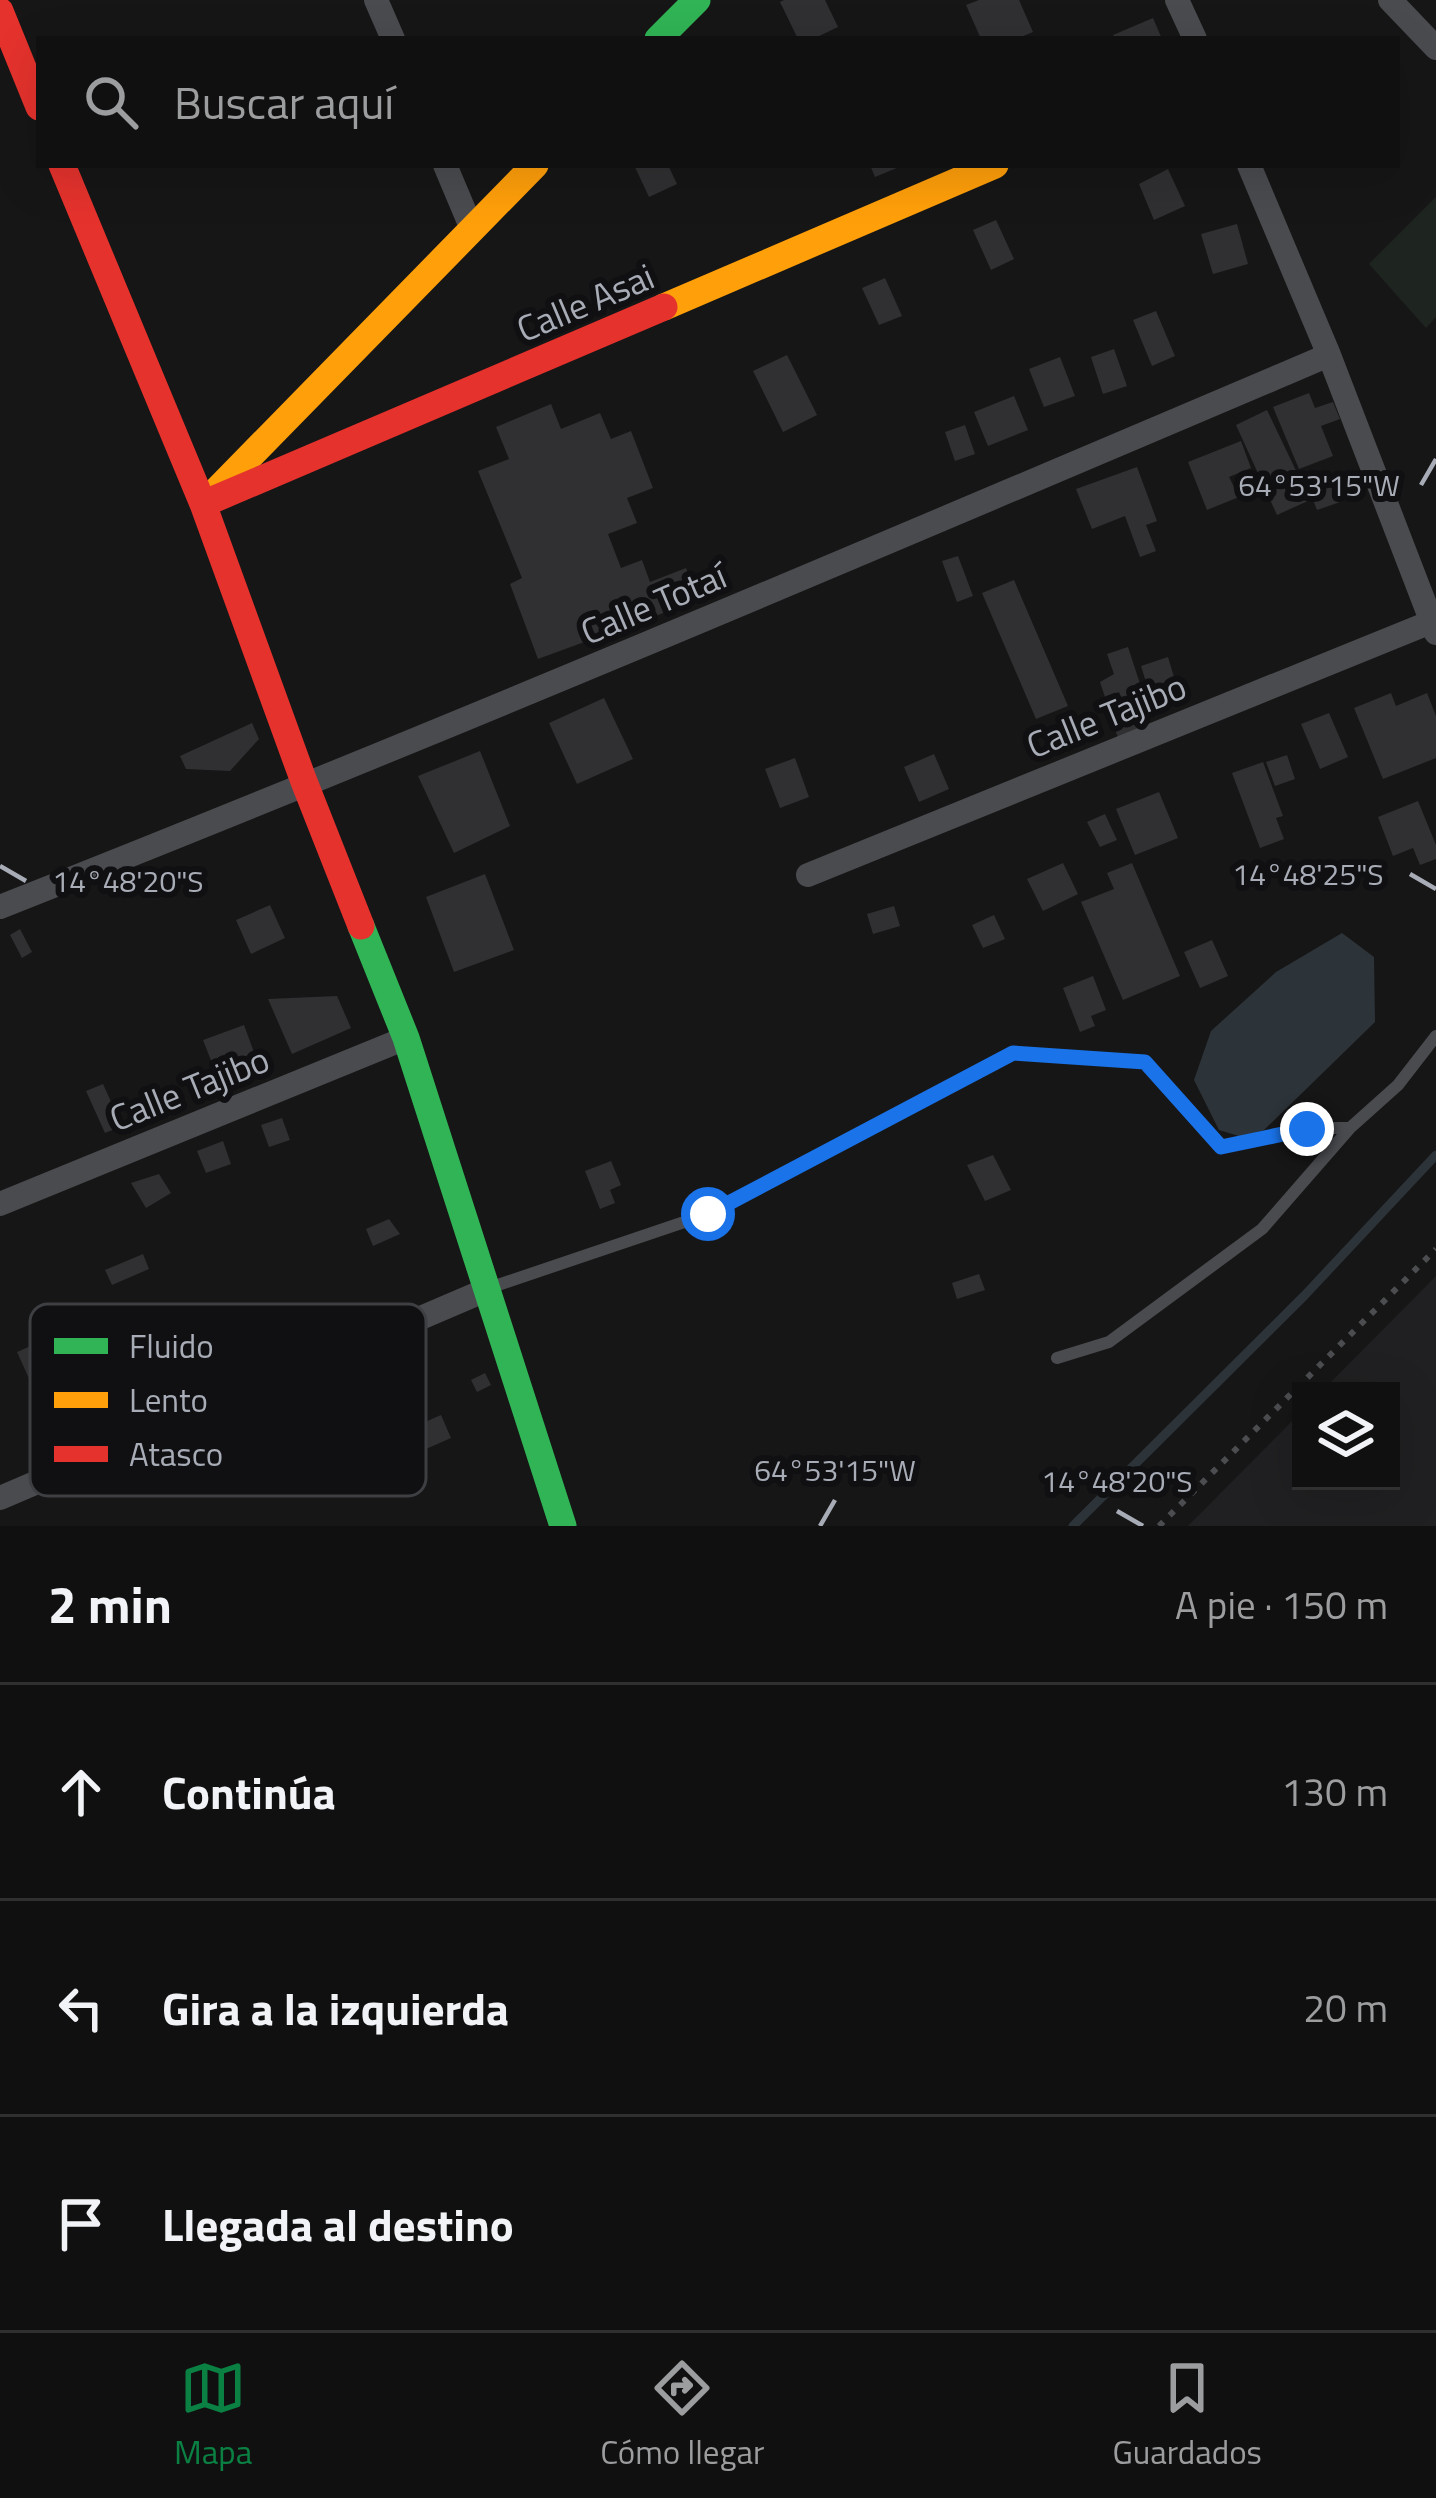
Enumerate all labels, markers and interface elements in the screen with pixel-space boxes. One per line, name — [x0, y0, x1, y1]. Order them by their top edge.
search box — [36, 36, 1400, 168]
text: Buscar aquí — [174, 68, 394, 136]
icon: search — [78, 69, 144, 135]
street label: Calle Asai — [508, 248, 662, 356]
text: 64°53'15"W — [1238, 462, 1400, 508]
street label: Calle Totaí — [572, 546, 737, 658]
street label: Calle Tajibo — [1018, 658, 1194, 772]
text: 14°48'25"S — [1232, 851, 1384, 897]
text: 14°48'20"S — [52, 858, 204, 904]
street label: Calle Tajibo — [101, 1031, 277, 1145]
route end — [1280, 1102, 1334, 1156]
route start — [681, 1187, 735, 1241]
legend — [30, 1304, 426, 1496]
text: Fluido — [129, 1321, 214, 1371]
text: Lento — [129, 1375, 208, 1425]
map controls — [1292, 1382, 1400, 1490]
button: layers — [1292, 1382, 1400, 1490]
text: Atasco — [129, 1429, 223, 1479]
text: 64°53'15"W — [754, 1447, 916, 1493]
text: 14°48'20"S — [1041, 1458, 1193, 1504]
text: 2 min — [48, 1565, 172, 1643]
text: A pie · 150 m — [1175, 1575, 1388, 1634]
text: Continúa — [162, 1758, 336, 1826]
icon: ahead — [48, 1759, 114, 1825]
text: 130 m — [1281, 1762, 1388, 1821]
text: Gira a la izquierda — [162, 1974, 509, 2042]
icon: left — [48, 1975, 114, 2041]
text: 20 m — [1303, 1978, 1388, 2037]
text: Llegada al destino — [162, 2190, 514, 2258]
icon: arrive — [48, 2191, 114, 2257]
tab: Mapa — [174, 2355, 252, 2477]
tab: Cómo llegar — [600, 2355, 764, 2477]
tab: Guardados — [1112, 2355, 1262, 2477]

